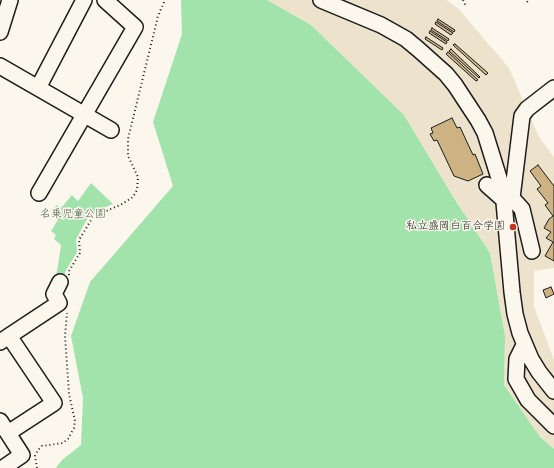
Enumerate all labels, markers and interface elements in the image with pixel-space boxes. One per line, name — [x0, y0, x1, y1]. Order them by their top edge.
park label: 名乗児童公園 — [40, 208, 106, 222]
place label: 私立盛岡白百合学園 — [406, 220, 505, 234]
marker: 私立盛岡白百合学園 — [508, 222, 518, 232]

